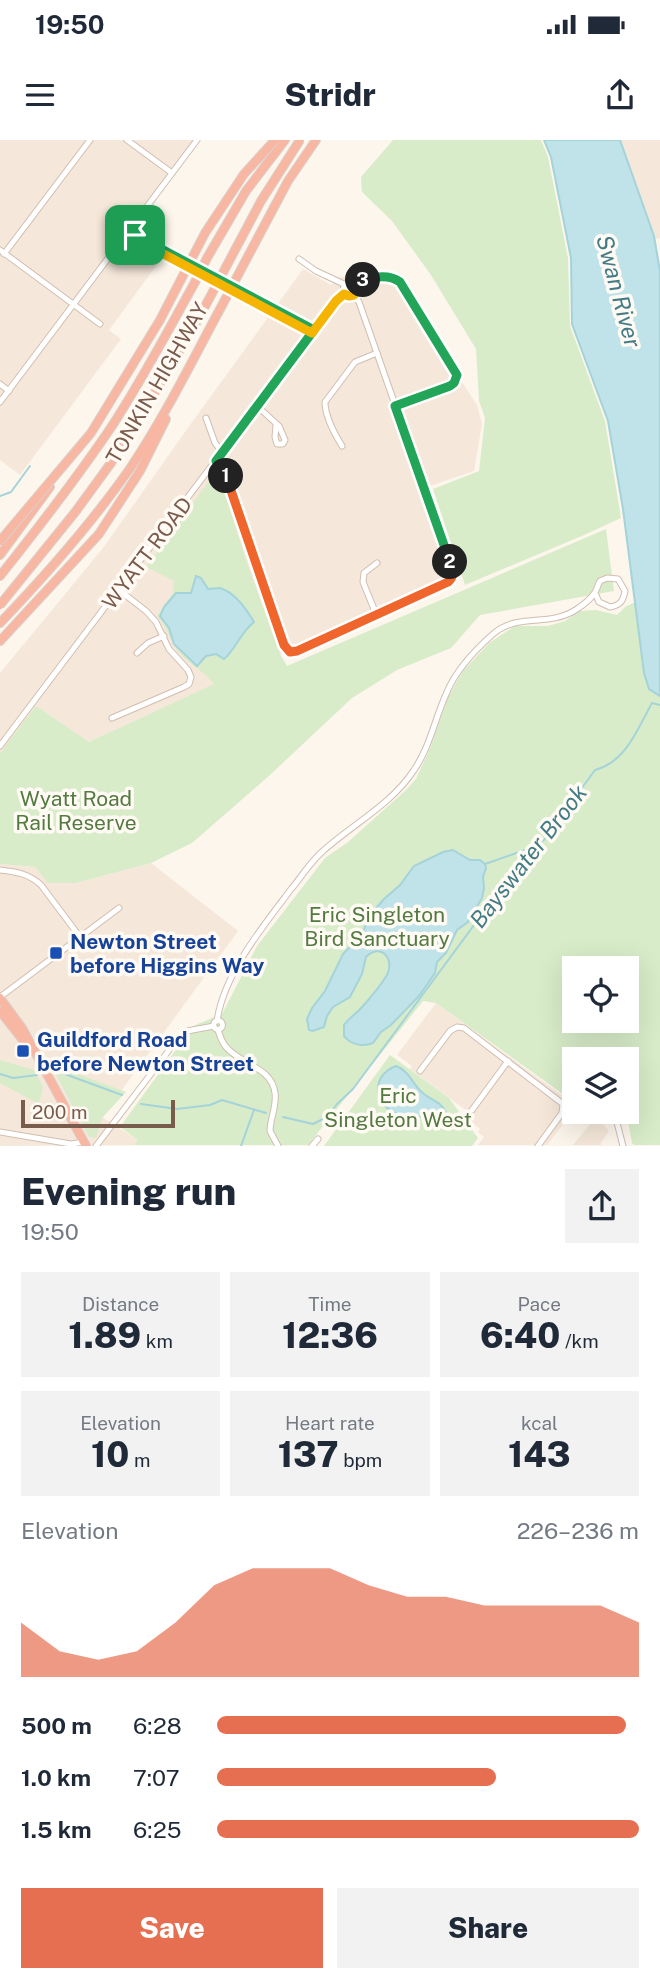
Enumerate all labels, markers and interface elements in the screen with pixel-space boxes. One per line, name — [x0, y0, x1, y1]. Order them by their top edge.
text: 19:50 — [35, 9, 105, 40]
icon: menu — [21, 76, 59, 114]
text: Stridr — [284, 76, 376, 113]
icon: share — [601, 76, 639, 114]
pin — [105, 205, 165, 265]
icon: arrive — [116, 216, 154, 254]
water label: Swan River — [591, 232, 647, 350]
pin: 3 — [346, 262, 380, 298]
text: 3 — [356, 268, 369, 290]
street label: TONKIN HIGHWAY — [101, 298, 213, 468]
pin: 1 — [208, 458, 244, 494]
text: 1 — [221, 464, 230, 486]
street label: WYATT ROAD — [97, 492, 197, 614]
pin: 2 — [433, 544, 468, 580]
text: 2 — [443, 550, 456, 572]
water label: Bayswater Brook — [464, 779, 592, 933]
park label: Wyatt Road Rail Reserve — [15, 786, 137, 835]
park label: Eric Singleton Bird Sanctuary — [304, 902, 450, 951]
place label: Newton Street before Higgins Way — [70, 929, 264, 978]
marker: Newton Street before Higgins Way — [48, 945, 64, 961]
map controls — [562, 956, 639, 1124]
button: locate — [562, 956, 639, 1033]
place label: Guildford Road before Newton Street — [37, 1027, 254, 1076]
marker: Guildford Road before Newton Street — [15, 1043, 31, 1059]
button: layers — [562, 1047, 639, 1124]
park label: Eric Singleton West — [324, 1083, 472, 1132]
scale bar — [21, 1097, 175, 1128]
text: 200 m — [32, 1101, 88, 1123]
text: Evening run — [21, 1169, 236, 1214]
button: share — [565, 1169, 639, 1243]
text: 19:50 — [21, 1218, 79, 1245]
text: Distance — [82, 1293, 159, 1315]
text: Time — [308, 1293, 352, 1315]
text: Pace — [518, 1293, 561, 1315]
text: 1.89 — [68, 1315, 141, 1356]
text: 12:36 — [282, 1315, 378, 1356]
text: 6:40 — [480, 1315, 560, 1356]
text: km — [141, 1330, 173, 1352]
text: /km — [560, 1330, 599, 1352]
text: Elevation — [80, 1412, 161, 1434]
text: Heart rate — [285, 1412, 375, 1434]
text: kcal — [521, 1412, 558, 1434]
text: 10 — [91, 1434, 129, 1475]
text: 137 — [278, 1434, 339, 1475]
text: 143 — [508, 1434, 571, 1475]
text: m — [129, 1449, 150, 1471]
text: bpm — [339, 1449, 382, 1471]
text: Elevation — [21, 1517, 119, 1544]
text: 226–236 m — [517, 1517, 639, 1544]
text: 500 m — [21, 1712, 92, 1739]
text: 6:28 — [133, 1712, 182, 1739]
text: 1.0 km — [21, 1764, 91, 1791]
text: 7:07 — [133, 1764, 179, 1791]
text: 1.5 km — [21, 1816, 92, 1843]
text: 6:25 — [133, 1816, 181, 1843]
button: Save — [21, 1888, 323, 1968]
button: Share — [337, 1888, 639, 1968]

